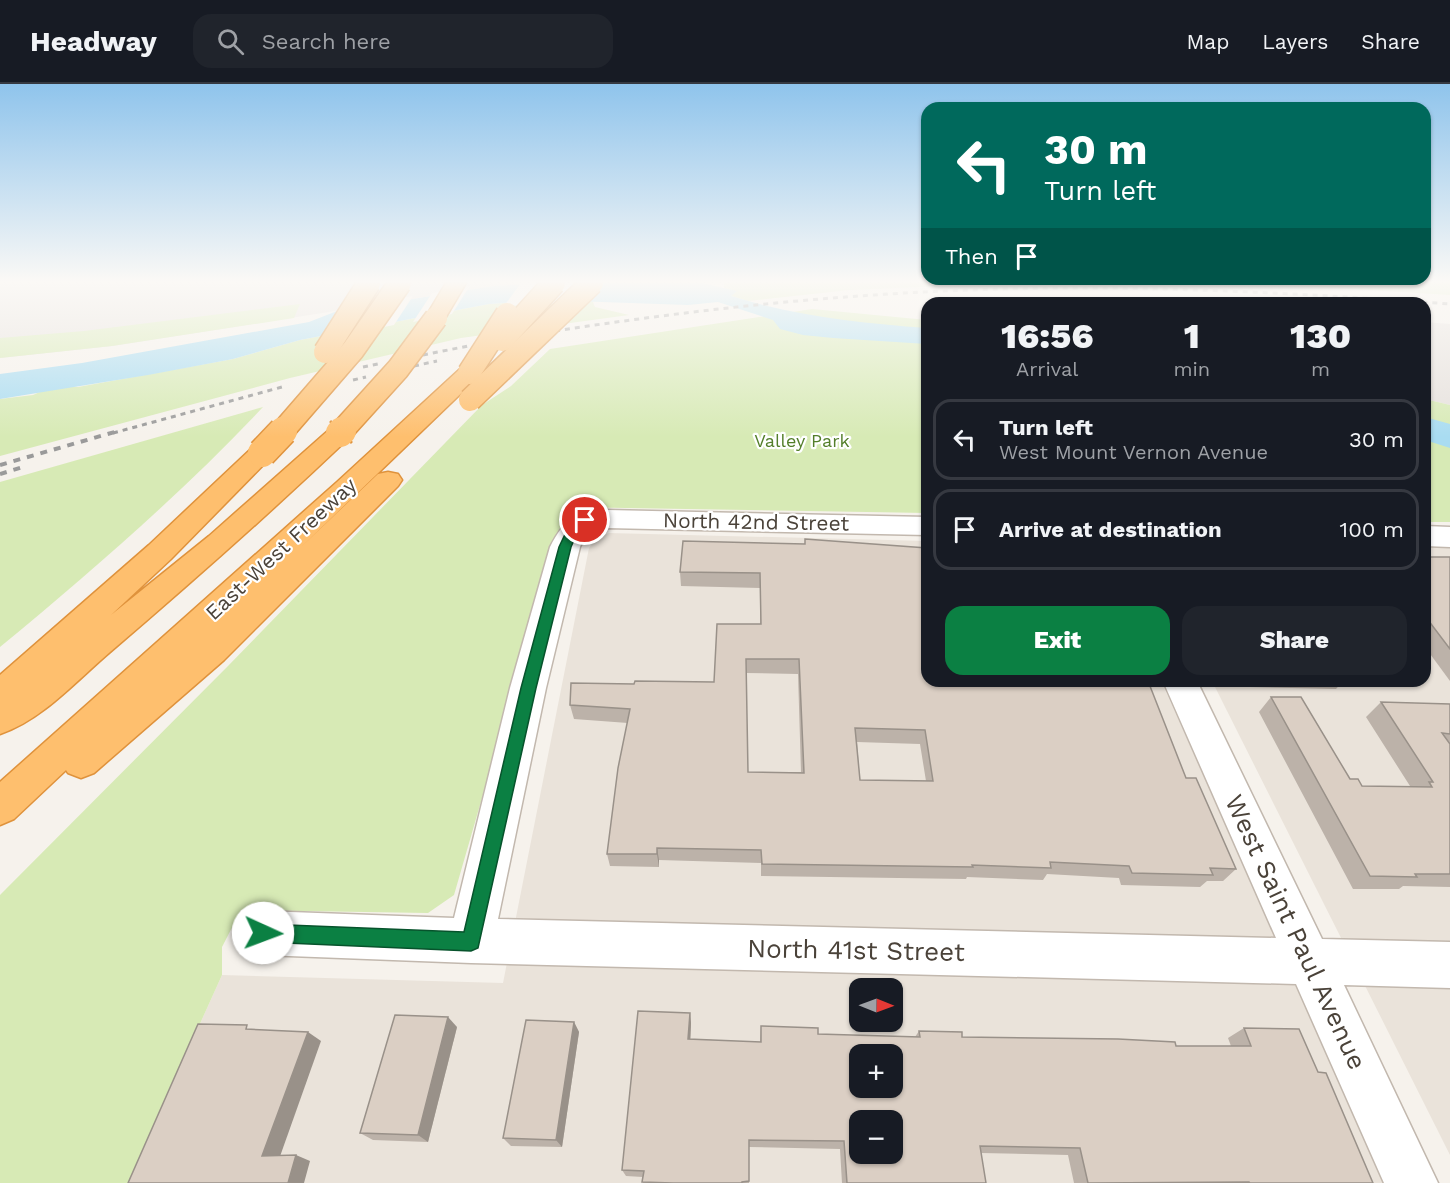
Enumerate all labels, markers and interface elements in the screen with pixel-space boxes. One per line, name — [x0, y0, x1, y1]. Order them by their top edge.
search box — [193, 14, 613, 68]
text: Headway — [30, 25, 157, 58]
icon: search — [214, 25, 247, 58]
text: Search here — [262, 29, 391, 54]
text: Map — [1186, 29, 1229, 54]
text: Layers — [1262, 29, 1328, 54]
text: Share — [1361, 29, 1420, 54]
text: 30 m — [1044, 125, 1148, 174]
icon: left — [945, 126, 1023, 204]
text: Turn left — [1044, 175, 1156, 207]
icon: arrive — [1010, 240, 1043, 273]
text: Then — [945, 244, 998, 269]
text: 16:56 — [1001, 315, 1093, 357]
text: 1 — [1184, 315, 1200, 357]
text: 130 — [1290, 315, 1351, 357]
text: Arrival — [1016, 357, 1078, 381]
text: min — [1173, 357, 1210, 381]
text: m — [1311, 357, 1330, 381]
text: Turn left — [999, 415, 1093, 440]
icon: left — [948, 423, 981, 456]
text: 30 m — [1349, 427, 1404, 452]
park label: Valley Park — [754, 430, 850, 451]
text: West Mount Vernon Avenue — [999, 440, 1268, 464]
street label: East-West Freeway — [200, 472, 361, 625]
pin — [559, 494, 610, 545]
icon: arrive — [568, 503, 601, 536]
street label: North 42nd Street — [663, 507, 850, 536]
icon: arrive — [948, 513, 981, 546]
text: Arrive at destination — [999, 517, 1222, 542]
text: 100 m — [1340, 517, 1404, 542]
button: Exit — [945, 606, 1170, 675]
button: Share — [1182, 606, 1407, 675]
street label: West Saint Paul Avenue — [1219, 790, 1373, 1074]
position arrow — [231, 901, 295, 965]
street label: North 41st Street — [747, 933, 965, 967]
north arrow — [849, 978, 903, 1032]
map controls — [849, 978, 903, 1164]
button: + — [849, 1044, 903, 1098]
button: − — [849, 1110, 903, 1164]

